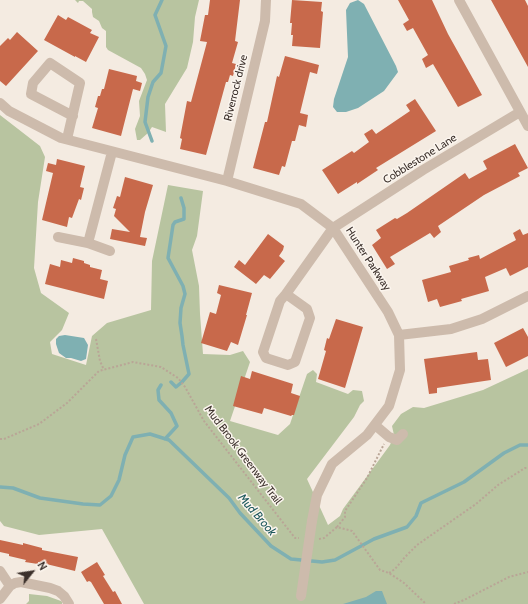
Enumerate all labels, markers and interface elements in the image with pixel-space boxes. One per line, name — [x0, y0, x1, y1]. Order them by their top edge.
street label: Riverrock drive — [221, 53, 251, 123]
street label: Cobblestone Lane — [381, 131, 459, 187]
street label: Hunter Parkway — [343, 225, 393, 293]
street label: Mud Brook Greenway Trail — [202, 403, 284, 507]
water label: Mud Brook — [235, 491, 279, 539]
north arrow — [12, 552, 52, 592]
text: N — [34, 559, 50, 573]

